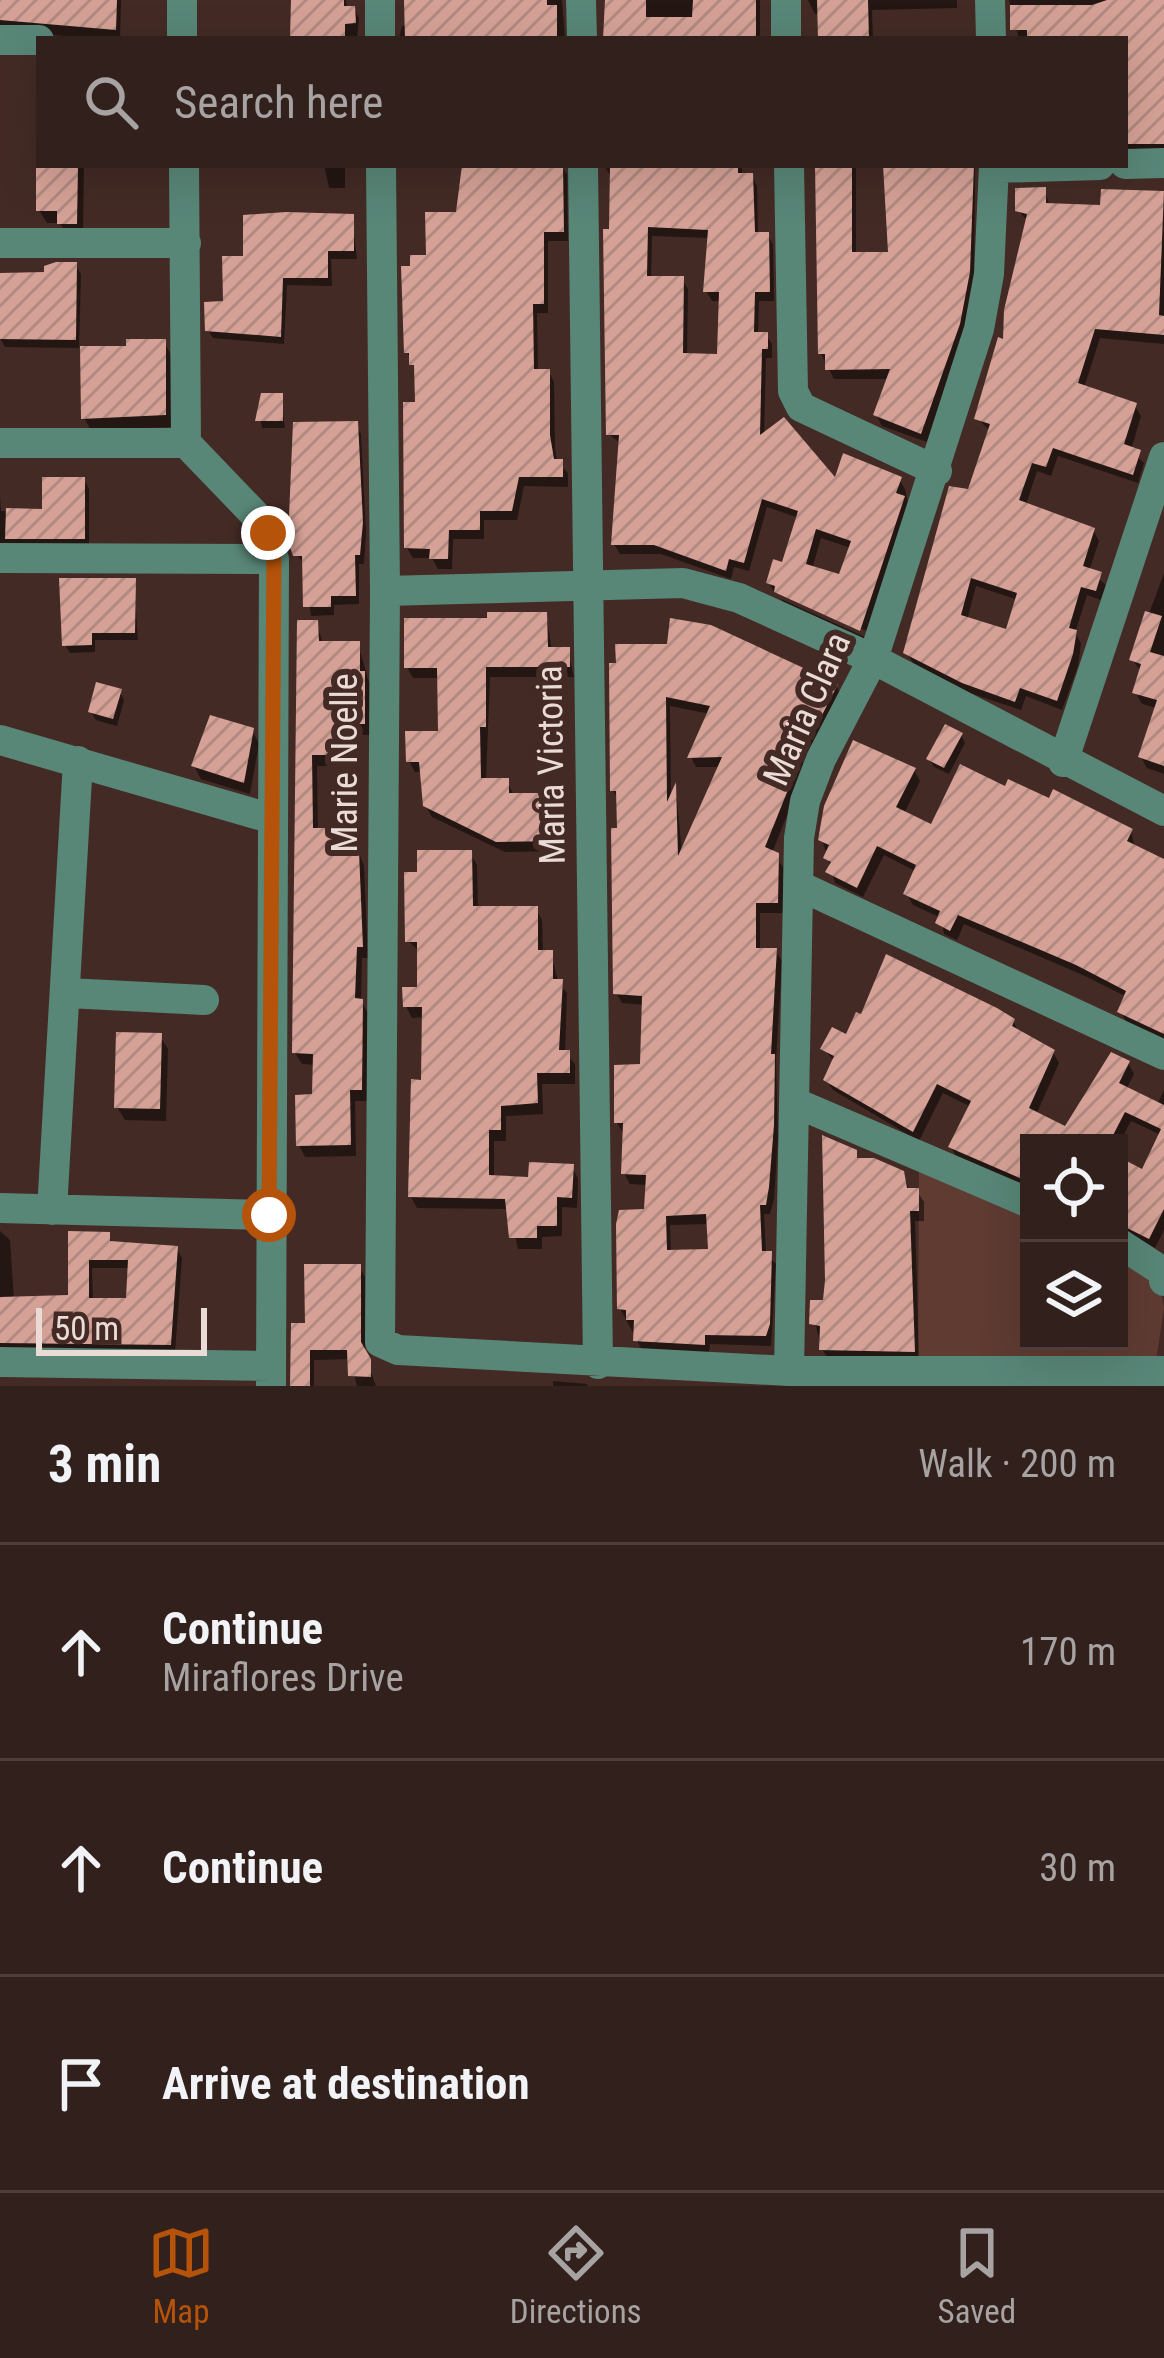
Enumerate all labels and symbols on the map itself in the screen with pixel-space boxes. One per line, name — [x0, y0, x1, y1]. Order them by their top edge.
route end — [241, 506, 295, 560]
street label: Maria Clara — [755, 626, 859, 792]
street label: Maria Victoria — [528, 665, 574, 865]
street label: Marie Noelle — [324, 673, 366, 853]
route start — [242, 1188, 296, 1242]
scale bar — [36, 1302, 207, 1355]

